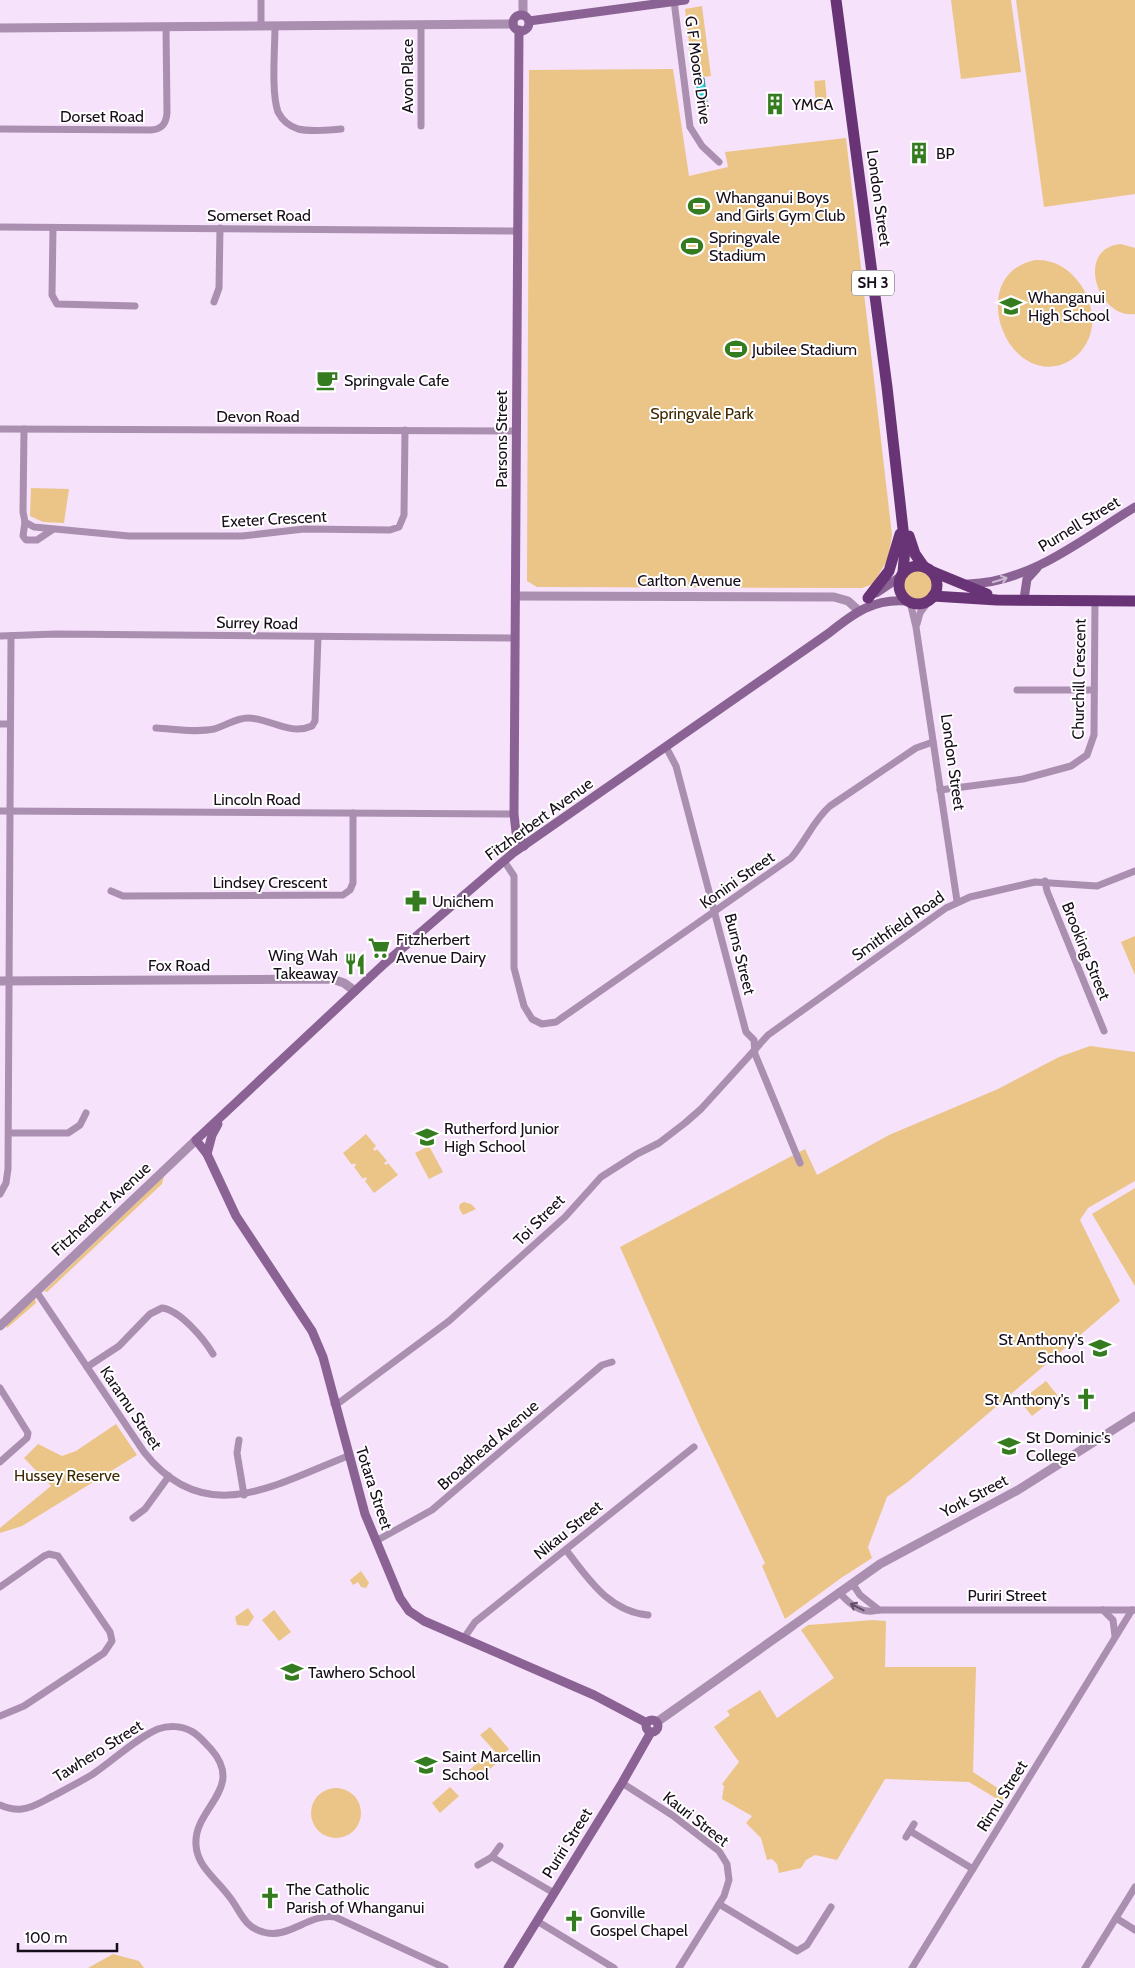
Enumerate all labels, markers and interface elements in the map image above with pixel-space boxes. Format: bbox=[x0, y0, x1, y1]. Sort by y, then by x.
street label: G F Moore Drive bbox=[681, 15, 715, 125]
street label: Avon Place bbox=[398, 39, 417, 113]
building icon: YMCA bbox=[762, 91, 788, 117]
place label: YMCA bbox=[791, 95, 833, 114]
street label: Dorset Road bbox=[60, 107, 144, 126]
building icon: BP bbox=[906, 140, 932, 166]
place label: BP bbox=[936, 144, 955, 163]
street label: London Street bbox=[863, 149, 895, 248]
place label: Whanganui Boys and Girls Gym Club bbox=[716, 188, 845, 225]
sports icon: Whanganui Boys and Girls Gym Club bbox=[686, 193, 712, 219]
street label: Somerset Road bbox=[207, 206, 311, 225]
place label: Springvale Stadium bbox=[709, 228, 780, 265]
sports icon: Springvale Stadium bbox=[679, 233, 705, 259]
road number: SH 3 bbox=[852, 270, 894, 296]
place label: Whanganui High School bbox=[1028, 288, 1110, 325]
school or university icon: Whanganui High School bbox=[998, 293, 1024, 319]
sports icon: Jubilee Stadium bbox=[723, 336, 749, 362]
place label: Jubilee Stadium bbox=[751, 340, 857, 359]
cafe icon: Springvale Cafe bbox=[314, 367, 340, 393]
place label: Springvale Cafe bbox=[344, 371, 449, 390]
street label: Parsons Street bbox=[492, 390, 511, 488]
park label: Springvale Park bbox=[650, 404, 754, 423]
street label: Devon Road bbox=[216, 407, 300, 426]
street label: Purnell Street bbox=[1035, 492, 1124, 556]
street label: Exeter Crescent bbox=[221, 507, 328, 531]
street label: Carlton Avenue bbox=[637, 571, 741, 590]
one-way arrow bbox=[992, 575, 1008, 585]
street label: Surrey Road bbox=[216, 613, 298, 633]
street label: Churchill Crescent bbox=[1068, 618, 1090, 740]
street label: London Street bbox=[937, 713, 969, 812]
street label: Fitzherbert Avenue bbox=[481, 774, 597, 864]
street label: Lincoln Road bbox=[213, 790, 301, 809]
street label: Konini Street bbox=[696, 847, 778, 913]
street label: Lindsey Crescent bbox=[213, 873, 328, 892]
street label: Smithfield Road bbox=[848, 887, 948, 965]
pharmacy icon: Unichem bbox=[403, 888, 429, 914]
place label: Unichem bbox=[432, 892, 494, 911]
street label: Brooking Street bbox=[1058, 899, 1115, 1003]
street label: Burns Street bbox=[721, 911, 759, 997]
place label: Fitzherbert Avenue Dairy bbox=[396, 930, 486, 967]
supermarket icon: Fitzherbert Avenue Dairy bbox=[366, 935, 392, 961]
place label: Wing Wah Takeaway bbox=[268, 946, 338, 983]
restaurant icon: Wing Wah Takeaway bbox=[342, 951, 368, 977]
street label: Fox Road bbox=[148, 956, 210, 975]
place label: Rutherford Junior High School bbox=[444, 1119, 560, 1156]
school or university icon: Rutherford Junior High School bbox=[414, 1124, 440, 1150]
street label: Fitzherbert Avenue bbox=[48, 1158, 154, 1260]
street label: Toi Street bbox=[510, 1190, 569, 1249]
place label: St Anthony's School bbox=[998, 1330, 1084, 1367]
school or university icon: St Anthony's School bbox=[1087, 1335, 1113, 1361]
street label: Karamu Street bbox=[96, 1363, 166, 1454]
church icon: St Anthony's bbox=[1073, 1386, 1099, 1412]
place label: St Anthony's bbox=[984, 1390, 1070, 1409]
street label: Broadhead Avenue bbox=[434, 1396, 542, 1494]
place label: St Dominic's College bbox=[1026, 1428, 1111, 1465]
school or university icon: St Dominic's College bbox=[996, 1433, 1022, 1459]
street label: Totara Street bbox=[352, 1444, 397, 1533]
park label: Hussey Reserve bbox=[14, 1466, 120, 1485]
street label: York Street bbox=[936, 1470, 1011, 1522]
street label: Nikau Street bbox=[530, 1496, 606, 1563]
street label: Puriri Street bbox=[967, 1586, 1047, 1605]
one-way arrow bbox=[850, 1602, 865, 1611]
school or university icon: Tawhero School bbox=[279, 1659, 305, 1685]
place label: Tawhero School bbox=[308, 1663, 416, 1682]
street label: Tawhero Street bbox=[50, 1716, 147, 1786]
place label: Saint Marcellin School bbox=[442, 1747, 541, 1784]
school or university icon: Saint Marcellin School bbox=[413, 1752, 439, 1778]
street label: Rimu Street bbox=[973, 1757, 1032, 1835]
street label: Kauri Street bbox=[659, 1787, 733, 1851]
street label: Puriri Street bbox=[538, 1804, 596, 1882]
place label: The Catholic Parish of Whanganui bbox=[286, 1880, 424, 1917]
church icon: The Catholic Parish of Whanganui bbox=[257, 1885, 283, 1911]
place label: Gonville Gospel Chapel bbox=[590, 1903, 688, 1940]
church icon: Gonville Gospel Chapel bbox=[561, 1908, 587, 1934]
scale bar bbox=[18, 1920, 116, 1952]
text: 100 m bbox=[25, 1929, 67, 1947]

